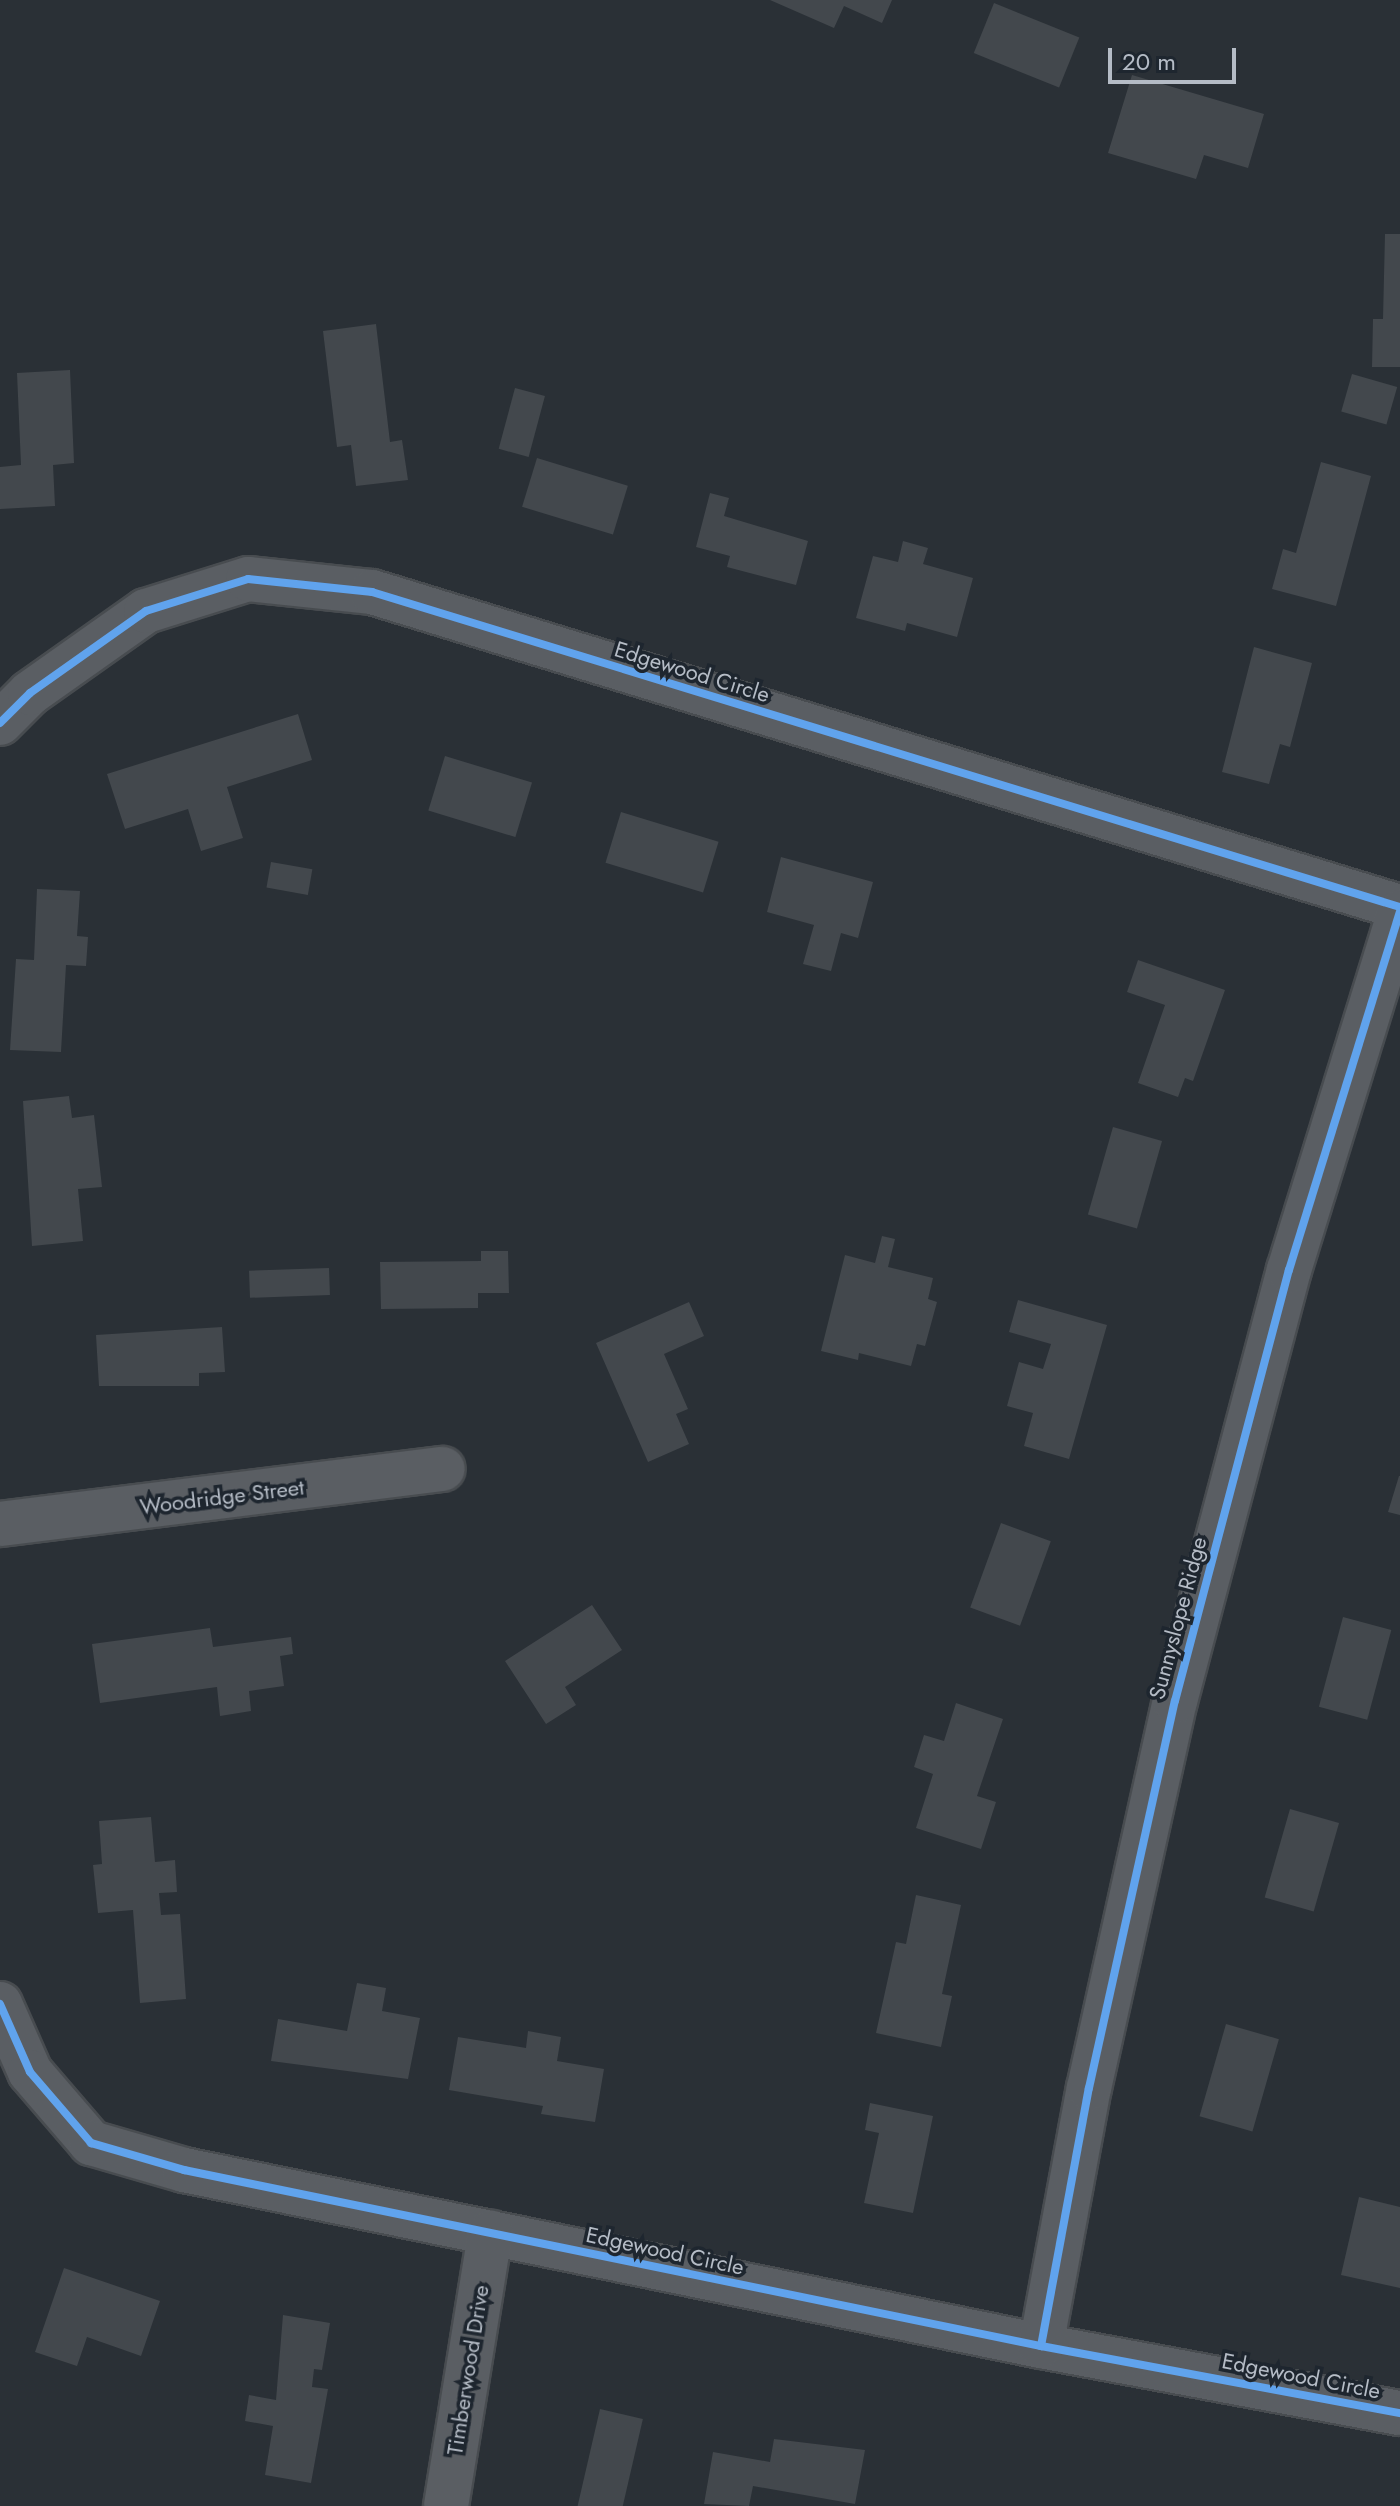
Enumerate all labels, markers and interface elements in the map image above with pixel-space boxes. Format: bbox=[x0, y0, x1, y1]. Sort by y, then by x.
scale bar bbox=[1112, 32, 1240, 82]
text: 20 m bbox=[1122, 44, 1176, 79]
street label: Edgewood Circle bbox=[611, 636, 773, 708]
street label: Woodridge Street bbox=[138, 1474, 306, 1520]
street label: Sunnyslope Ridge bbox=[1144, 1534, 1212, 1702]
street label: Edgewood Circle bbox=[584, 2221, 746, 2281]
street label: Timberwood Drive bbox=[442, 2283, 494, 2457]
street label: Edgewood Circle bbox=[1220, 2348, 1382, 2404]

